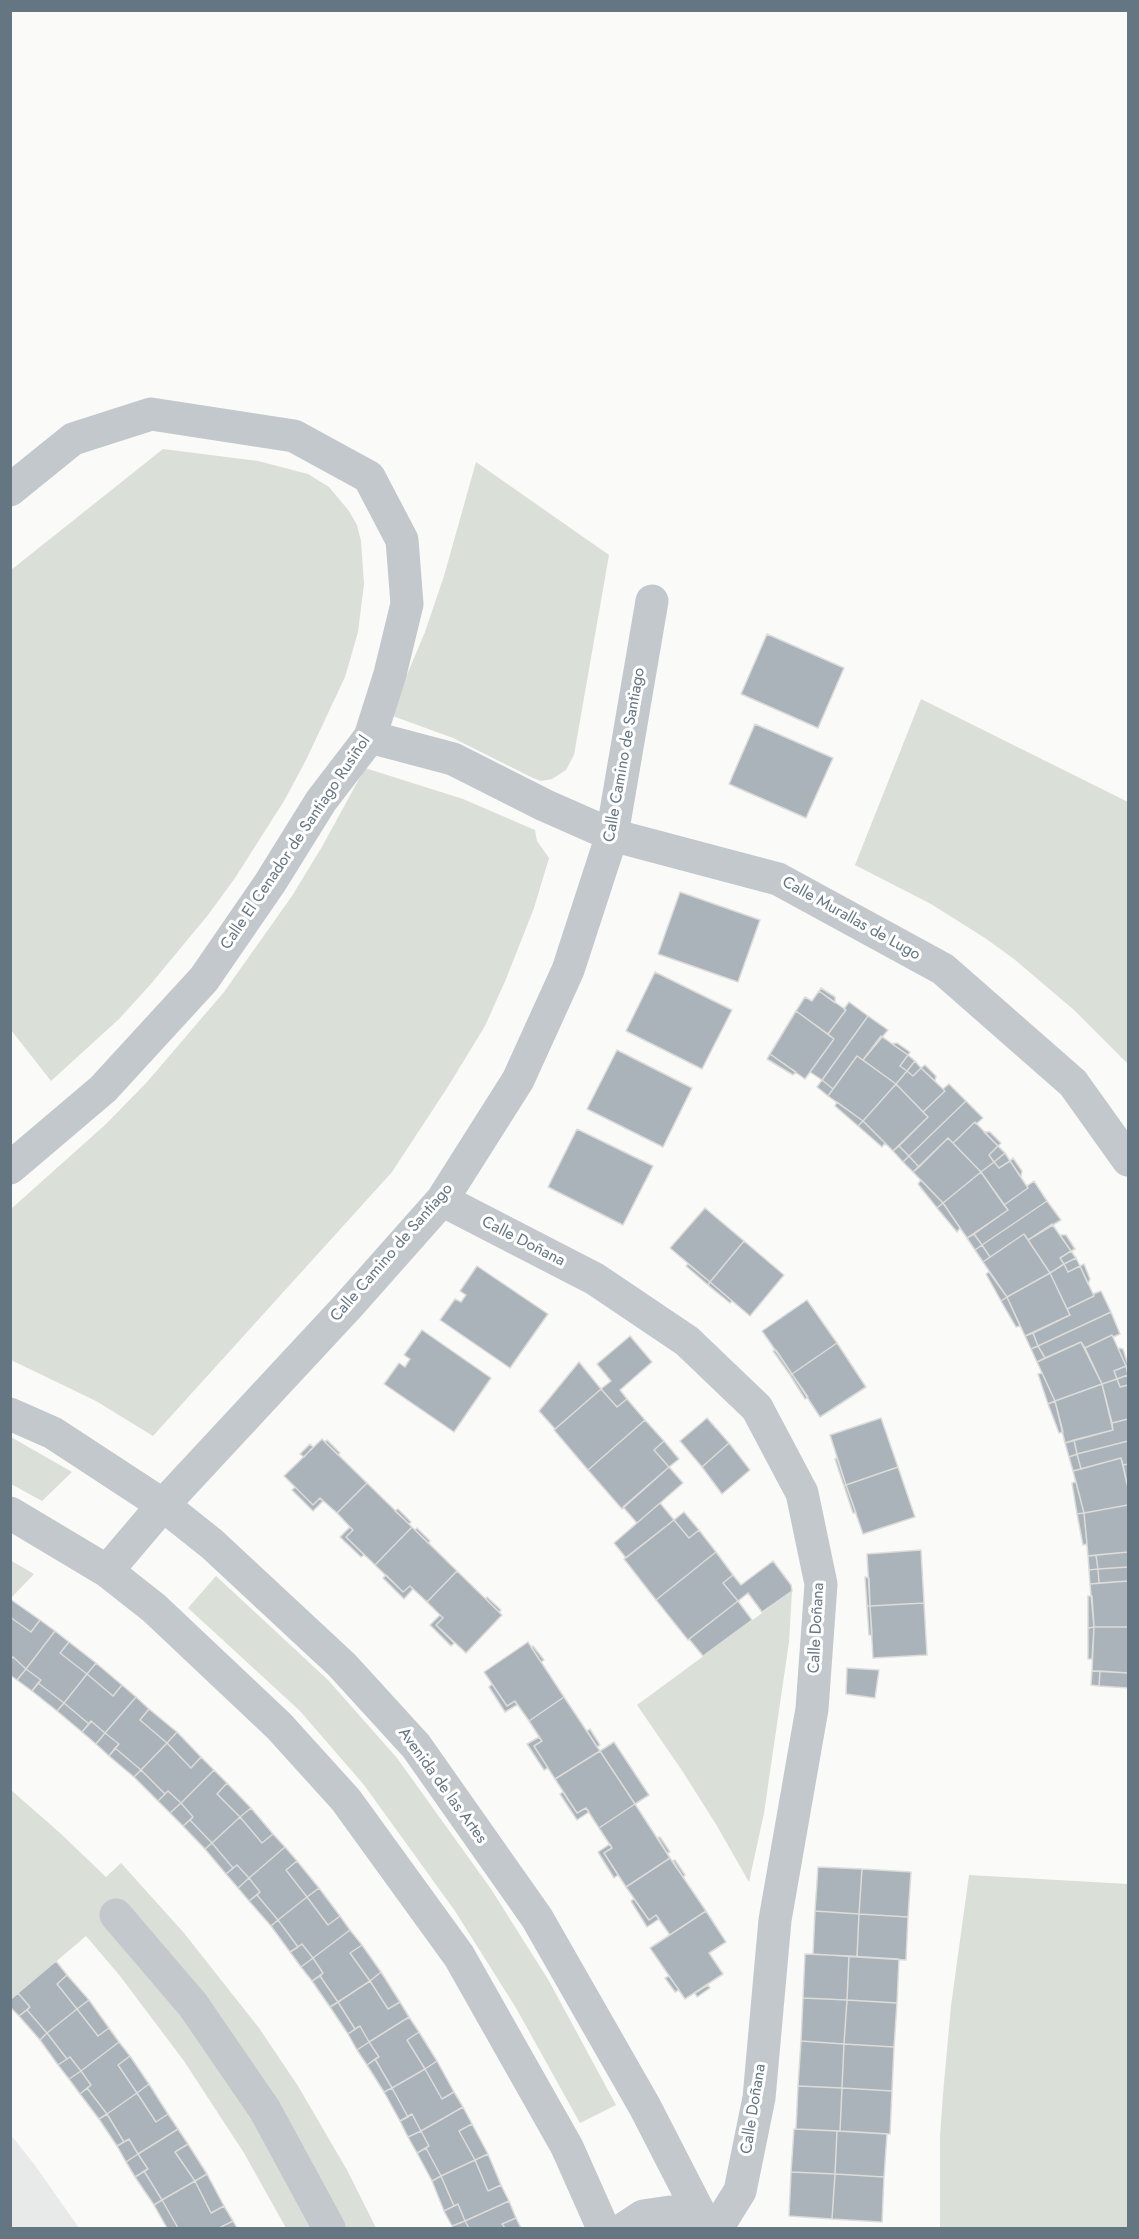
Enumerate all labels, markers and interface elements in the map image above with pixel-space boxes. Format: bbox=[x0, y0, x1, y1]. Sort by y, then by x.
street label: Calle Camino de Santiago bbox=[600, 666, 650, 844]
street label: Calle El Cenador de Santiago Rusiñol bbox=[217, 732, 375, 954]
street label: Calle Murallas de Lugo bbox=[778, 873, 924, 965]
street label: Calle Camino de Santiago bbox=[327, 1180, 457, 1326]
street label: Calle Doñana bbox=[478, 1213, 568, 1271]
street label: Calle Doñana bbox=[805, 1582, 829, 1674]
street label: Avenida de las Artes bbox=[394, 1724, 490, 1848]
street label: Calle Doñana bbox=[737, 2063, 771, 2155]

